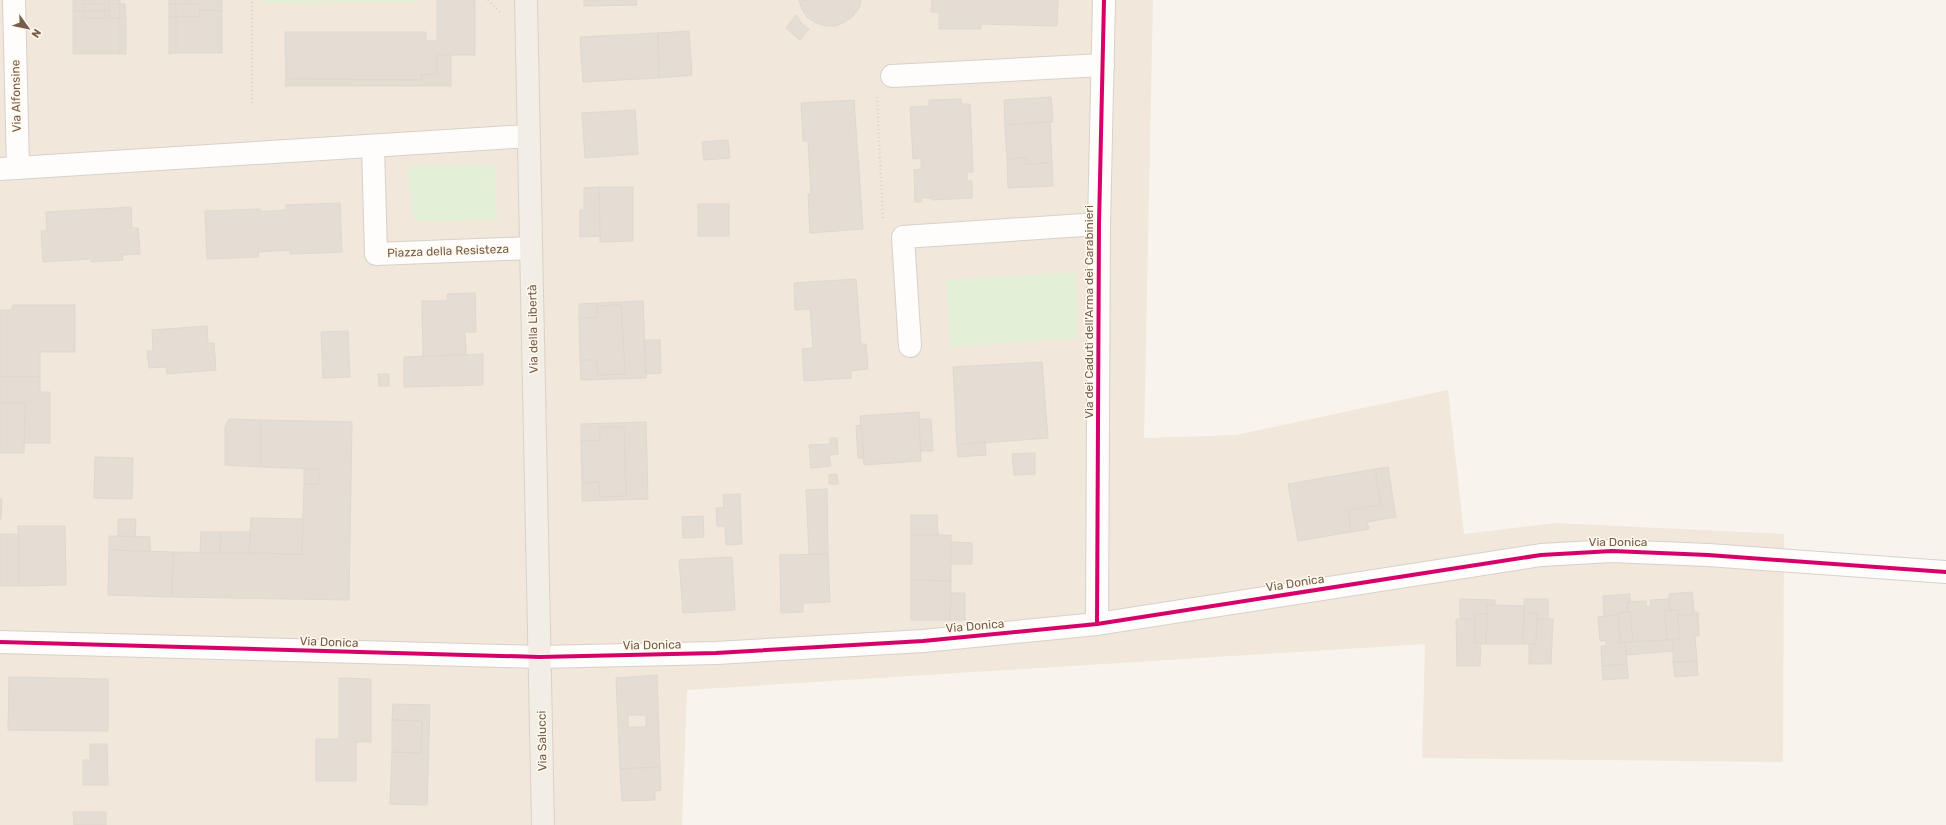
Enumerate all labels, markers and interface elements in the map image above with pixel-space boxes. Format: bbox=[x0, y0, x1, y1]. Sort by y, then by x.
north arrow bbox=[8, 8, 48, 48]
text: N bbox=[28, 26, 44, 40]
street label: Via Alfonsine bbox=[8, 59, 24, 132]
street label: Via dei Caduti dell'Arma dei Carabinieri bbox=[1082, 205, 1096, 419]
street label: Piazza della Resisteza bbox=[387, 242, 509, 260]
street label: Via della Libertà bbox=[525, 284, 541, 374]
street label: Via Donica bbox=[1589, 535, 1647, 549]
street label: Via Donica bbox=[1265, 571, 1325, 595]
street label: Via Donica bbox=[945, 616, 1005, 636]
street label: Via Donica bbox=[299, 634, 359, 650]
street label: Via Donica bbox=[622, 637, 682, 653]
street label: Via Salucci bbox=[534, 710, 550, 771]

